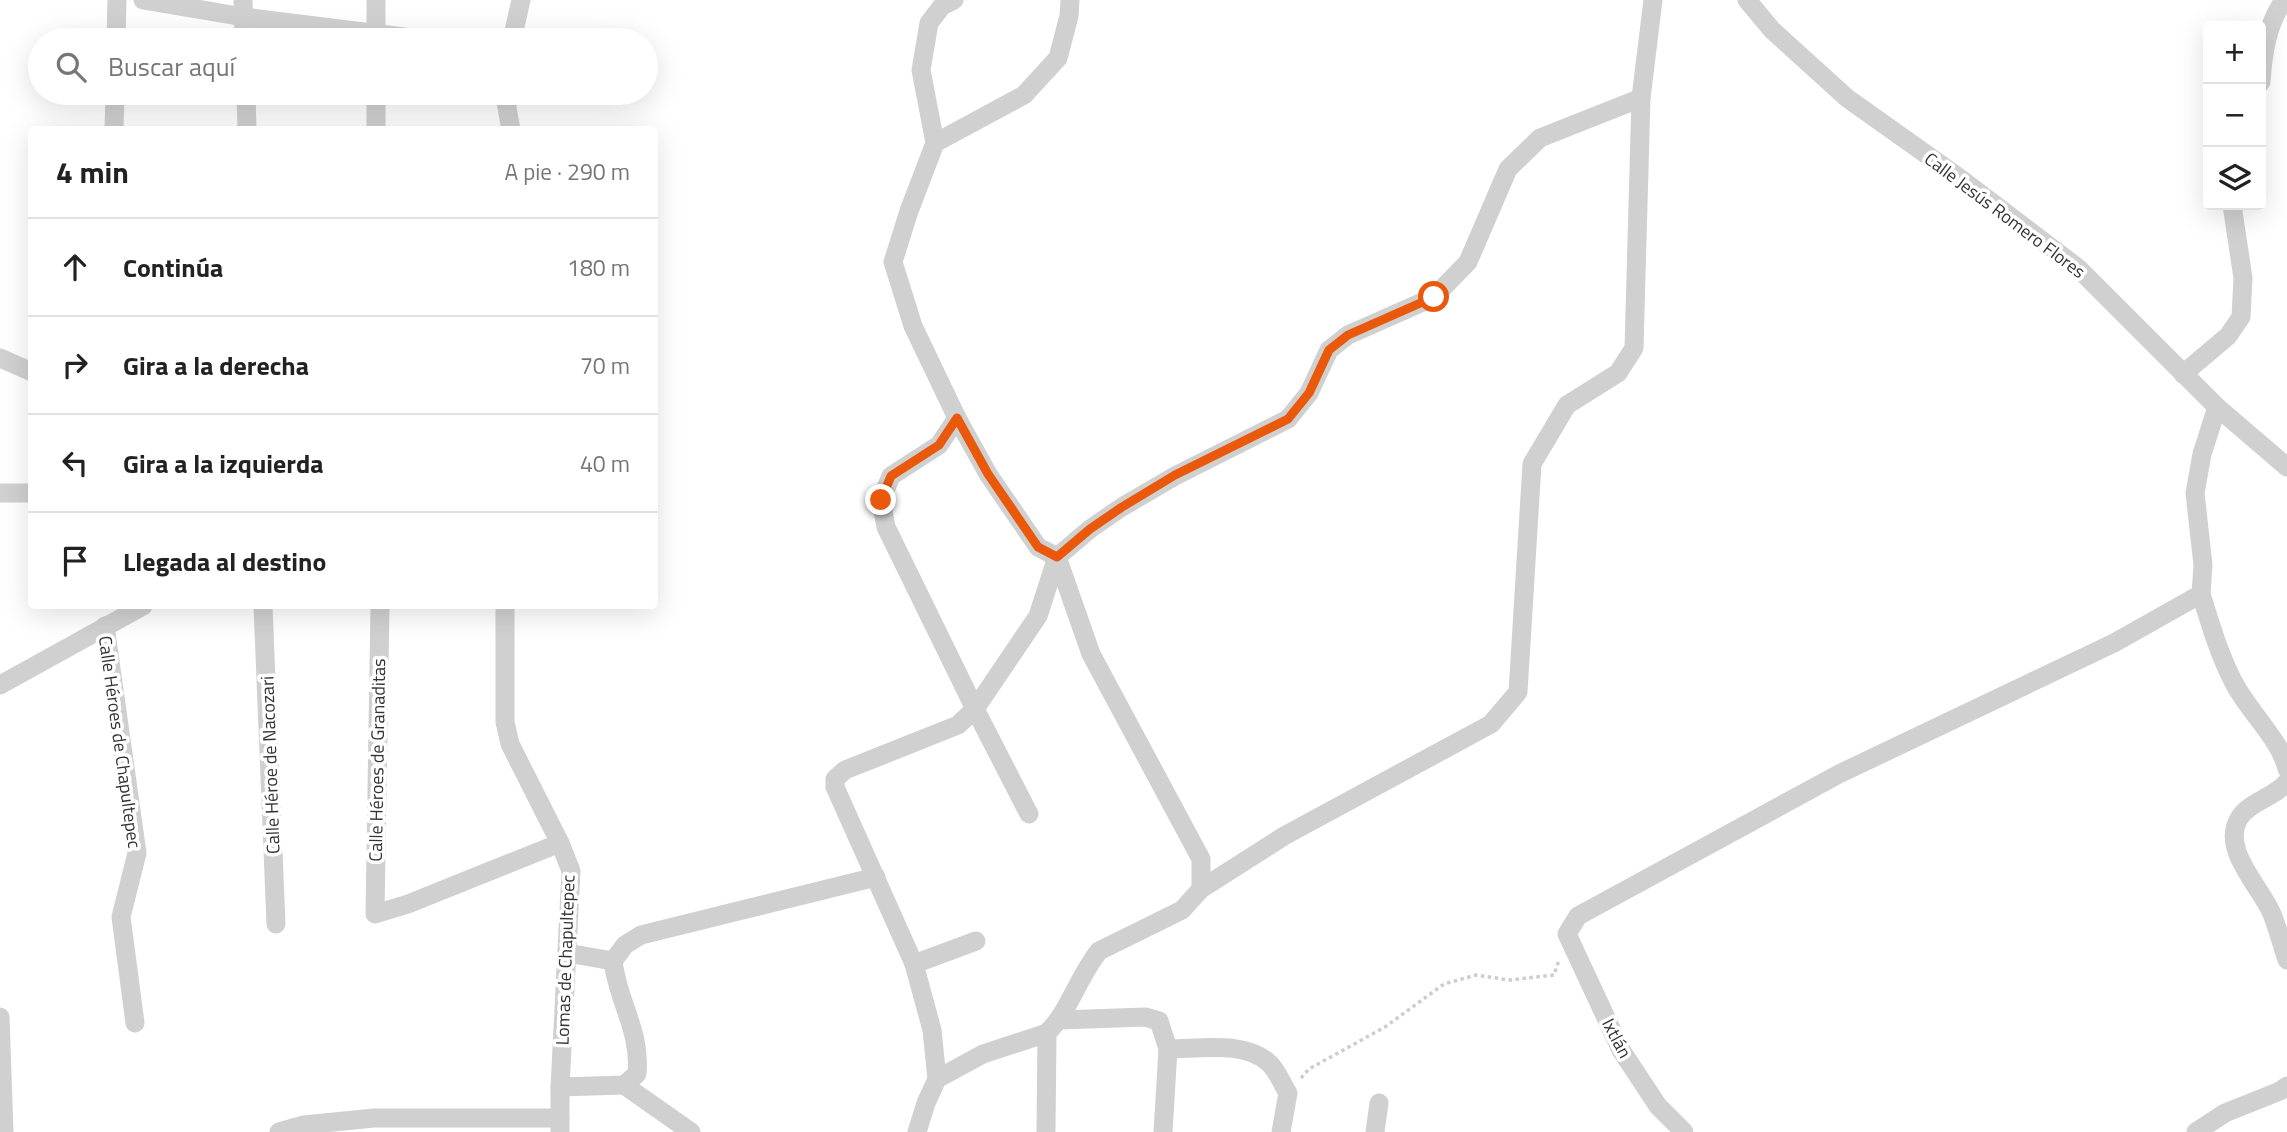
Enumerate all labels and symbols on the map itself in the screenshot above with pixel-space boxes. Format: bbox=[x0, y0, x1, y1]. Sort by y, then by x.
street label: Calle Jesús Romero Flores bbox=[1919, 145, 2091, 285]
route start bbox=[1418, 281, 1449, 312]
route end bbox=[865, 484, 896, 515]
street label: Calle Héroes de Chapultepec bbox=[92, 634, 148, 850]
street label: Calle Héroes de Granaditas bbox=[362, 658, 392, 862]
street label: Calle Héroe de Nacozari bbox=[253, 675, 287, 855]
street label: Lomas de Chapultepec bbox=[549, 874, 581, 1046]
street label: Ixtlán bbox=[1595, 1013, 1639, 1063]

